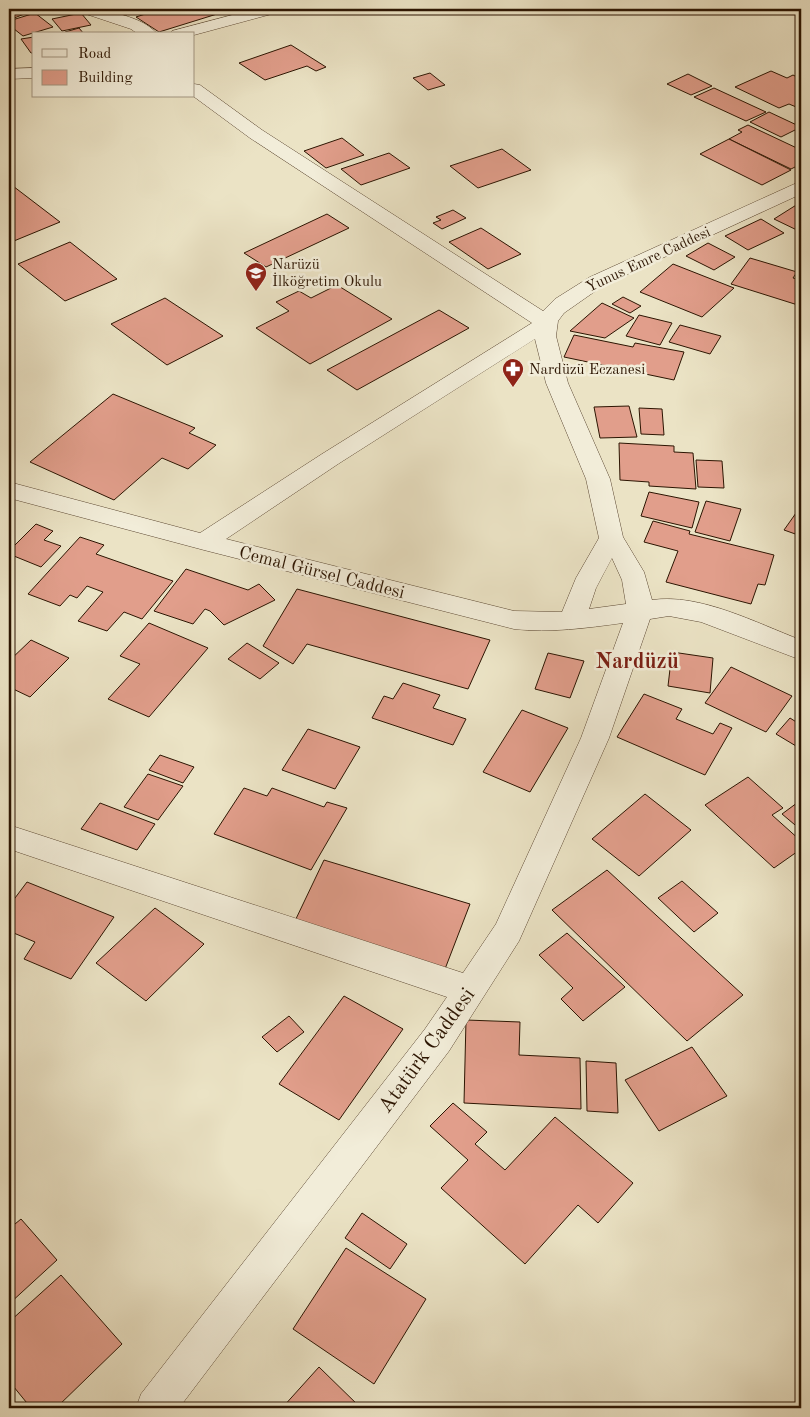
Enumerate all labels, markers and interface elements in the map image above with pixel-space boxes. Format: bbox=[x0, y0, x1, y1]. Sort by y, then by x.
legend bbox=[32, 32, 195, 98]
text: Road bbox=[78, 47, 112, 62]
text: Building bbox=[78, 71, 133, 86]
street label: Yunus Emre Caddesi bbox=[584, 225, 713, 296]
place label: Narüzü İlköğretim Okulu bbox=[272, 258, 382, 290]
school or university icon: Narüzü İlköğretim Okulu bbox=[244, 261, 268, 292]
pharmacy icon: Nardüzü Eczanesi bbox=[501, 357, 525, 388]
place label: Nardüzü Eczanesi bbox=[529, 363, 645, 378]
street label: Cemal Gürsel Caddesi bbox=[237, 544, 407, 602]
district label: Nardüzü bbox=[595, 651, 679, 673]
street label: Atatürk Caddesi bbox=[375, 985, 479, 1117]

